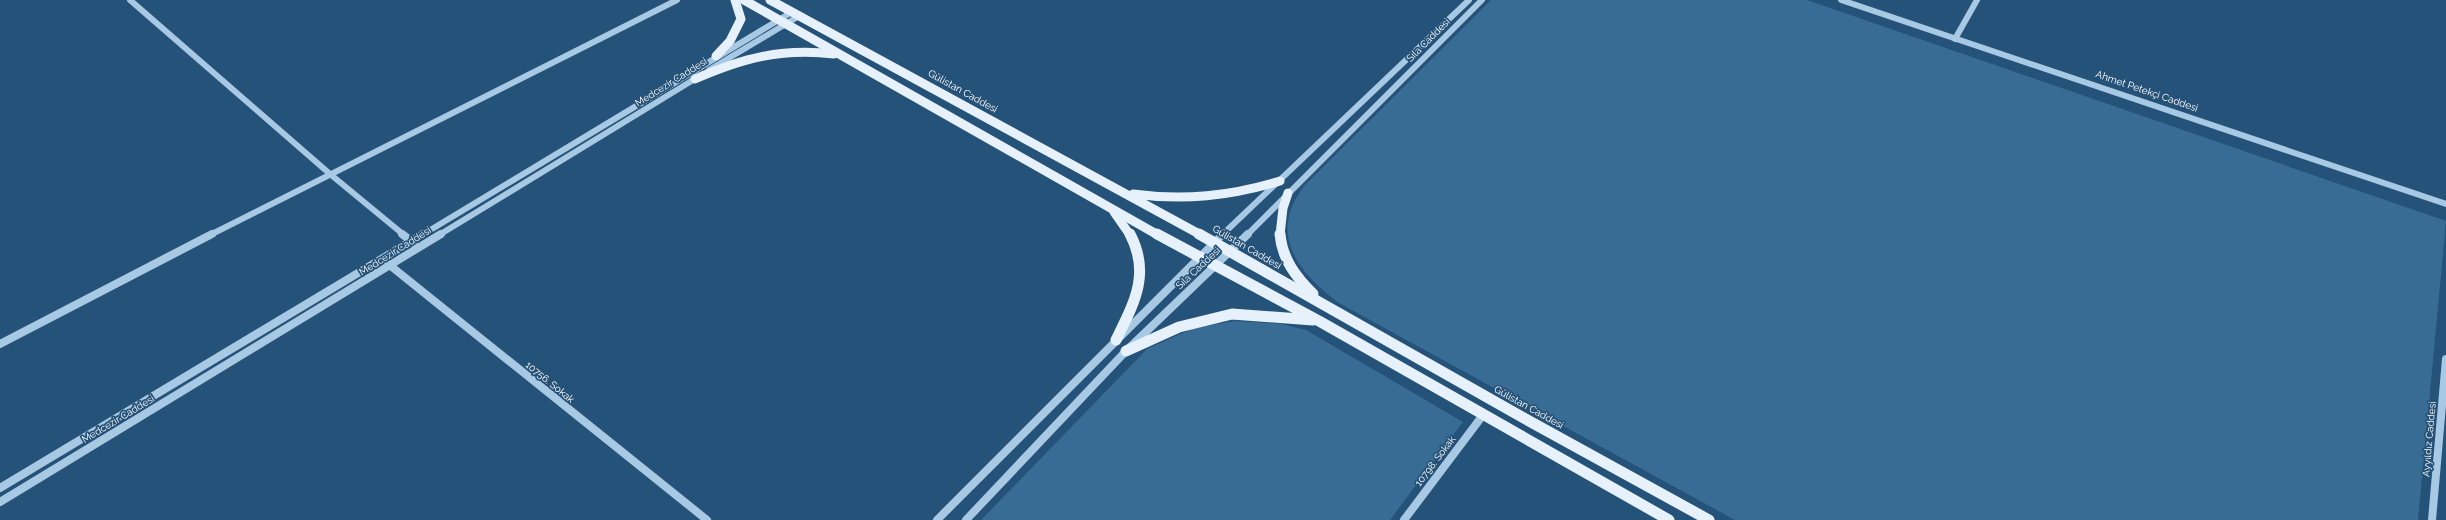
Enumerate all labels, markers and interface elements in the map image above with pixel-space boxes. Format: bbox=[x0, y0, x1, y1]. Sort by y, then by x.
street label: Sıla Caddesi bbox=[1404, 16, 1452, 64]
street label: Medcezir Caddesi bbox=[633, 55, 709, 109]
street label: Gülistan Caddesi bbox=[926, 67, 1000, 115]
street label: Ahmet Petekçi Caddesi bbox=[2094, 68, 2200, 114]
street label: Gülistan Caddesi bbox=[1211, 223, 1283, 271]
street label: Medcezir Caddesi bbox=[357, 224, 433, 278]
street label: Sıla Caddesi bbox=[1174, 245, 1222, 291]
street label: 10756. Sokak bbox=[523, 359, 577, 405]
street label: Gülistan Caddesi bbox=[1492, 383, 1566, 431]
street label: Medcezir Caddesi bbox=[80, 393, 156, 445]
street label: Ayyıldız Caddesi bbox=[2420, 401, 2438, 477]
street label: 10798. Sokak bbox=[1413, 433, 1458, 488]

